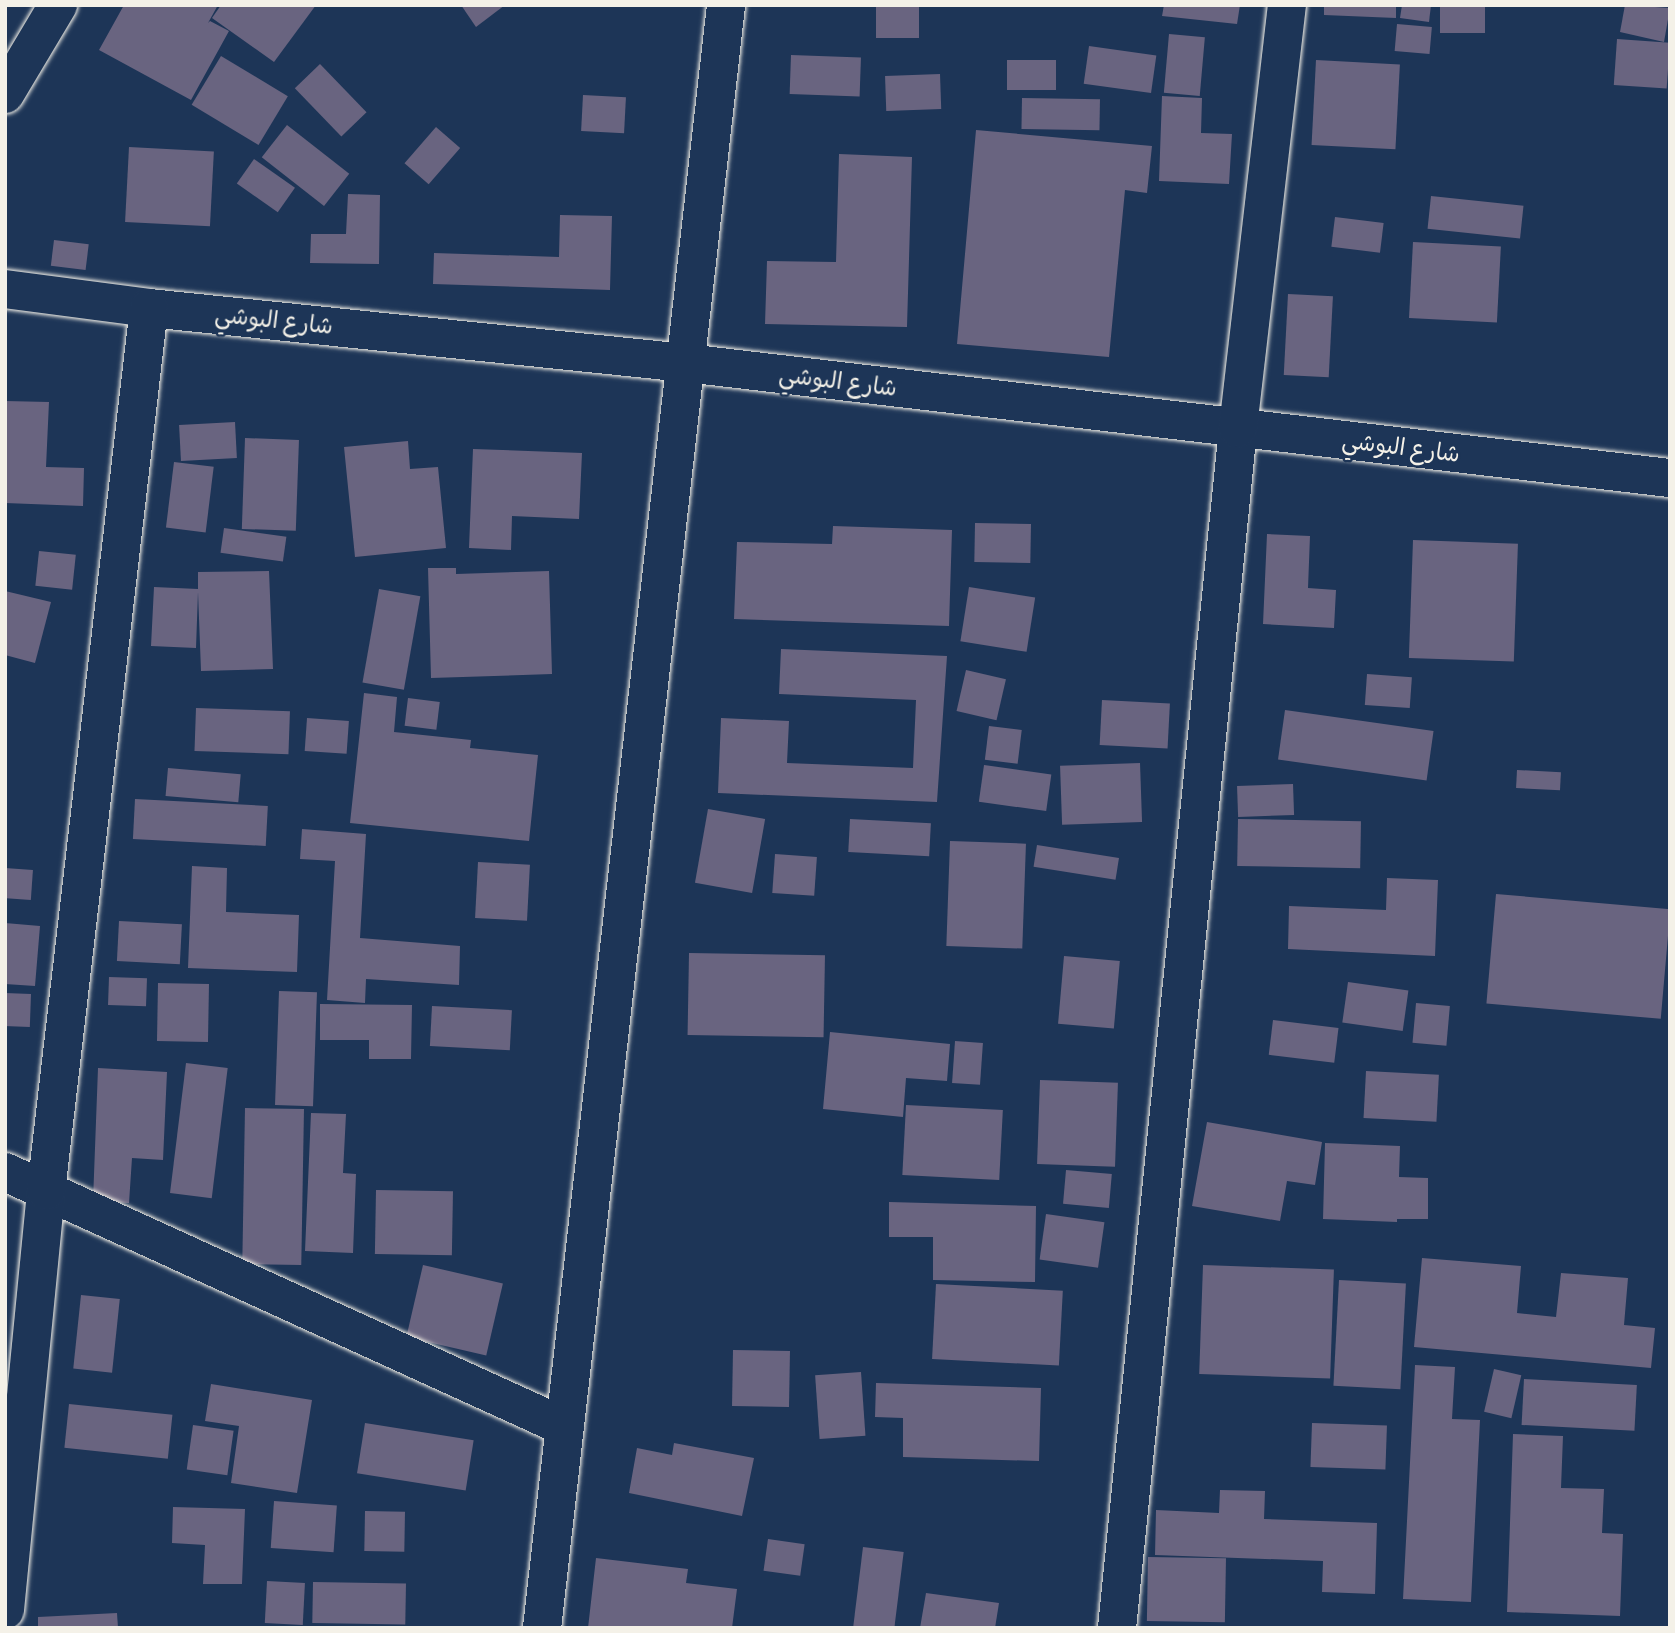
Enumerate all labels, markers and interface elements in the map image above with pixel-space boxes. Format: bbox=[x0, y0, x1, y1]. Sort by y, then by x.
street label: شارع البوشي bbox=[214, 300, 334, 340]
street label: شارع البوشي bbox=[778, 360, 898, 402]
street label: شارع البوشي bbox=[1341, 426, 1461, 468]

